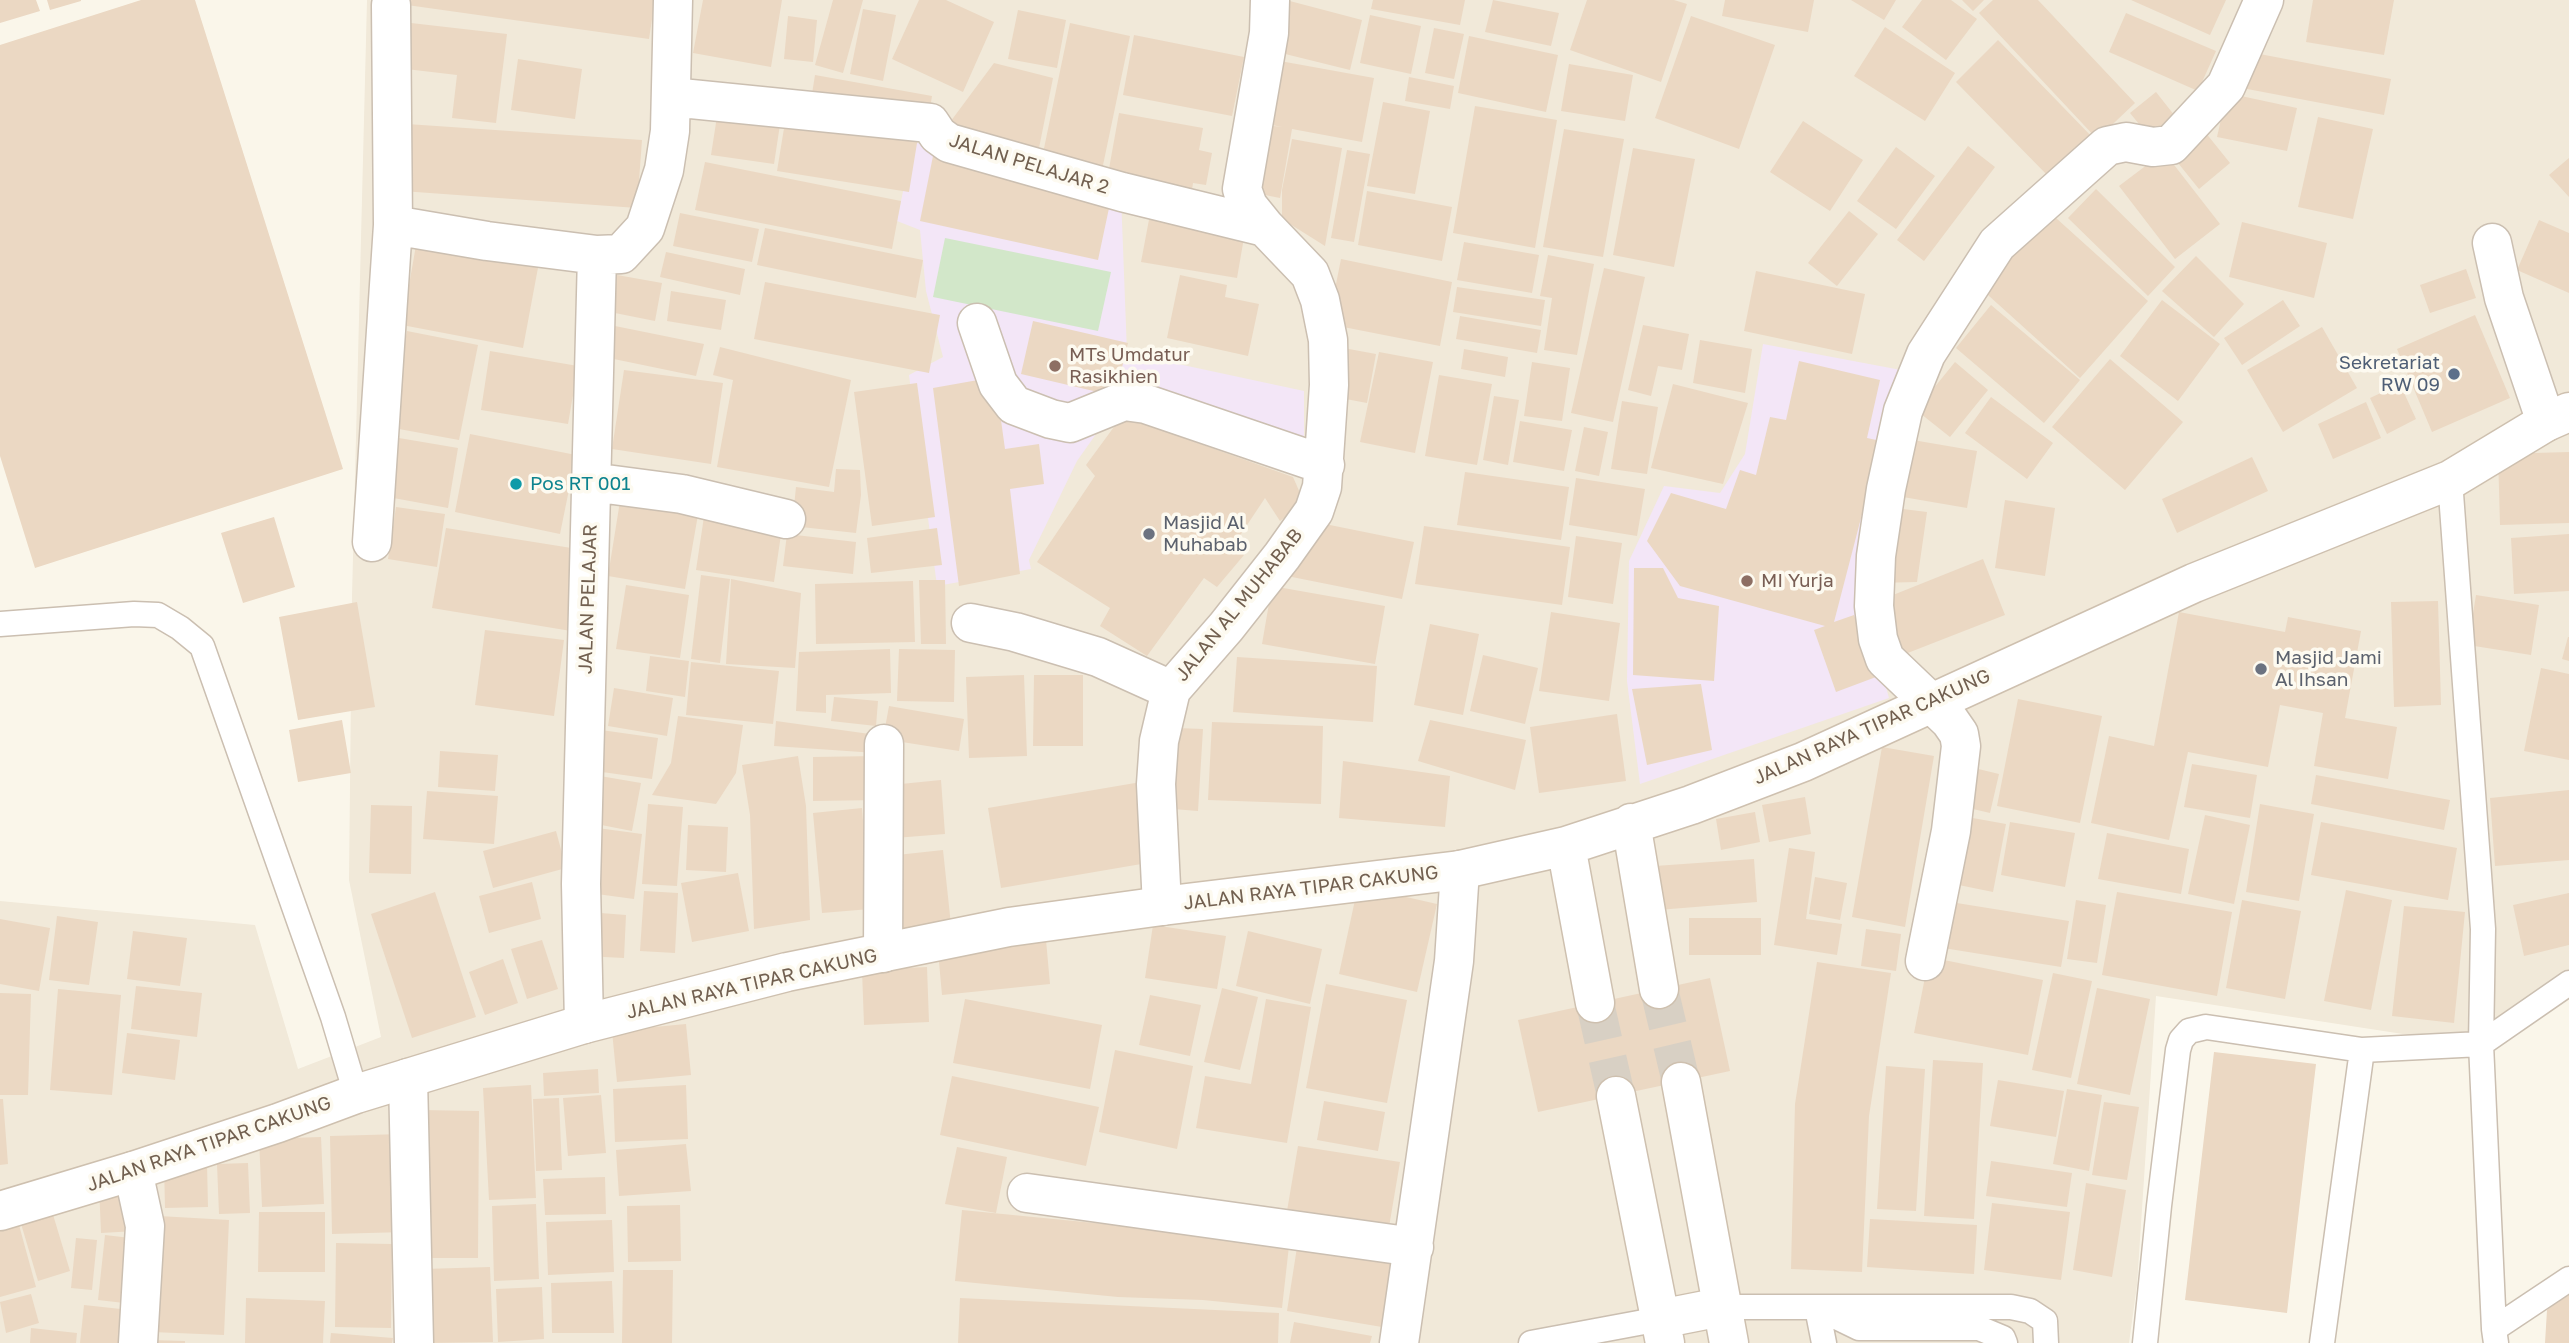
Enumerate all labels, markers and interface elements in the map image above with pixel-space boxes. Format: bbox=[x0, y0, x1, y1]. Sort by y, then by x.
street label: JALAN PELAJAR 2 bbox=[946, 129, 1112, 199]
place label: MTs Umdatur Rasikhien bbox=[1069, 344, 1190, 388]
place label: Sekretariat RW 09 bbox=[2339, 352, 2440, 396]
marker: MTs Umdatur Rasikhien bbox=[1047, 358, 1063, 374]
marker: Sekretariat RW 09 bbox=[2446, 366, 2462, 382]
place label: Pos RT 001 bbox=[530, 473, 631, 495]
marker: Pos RT 001 bbox=[508, 476, 524, 492]
place label: Masjid Al Muhabab bbox=[1163, 512, 1247, 556]
street label: JALAN PELAJAR bbox=[574, 524, 602, 674]
street label: JALAN AL MUHABAB bbox=[1171, 524, 1307, 686]
marker: Masjid Al Muhabab bbox=[1141, 526, 1157, 542]
place label: MI Yurja bbox=[1761, 570, 1834, 592]
marker: MI Yurja bbox=[1739, 573, 1755, 589]
place label: Masjid Jami Al Ihsan bbox=[2275, 647, 2382, 691]
marker: Masjid Jami Al Ihsan bbox=[2253, 661, 2269, 677]
street label: JALAN RAYA TIPAR CAKUNG bbox=[1750, 664, 1994, 790]
street label: JALAN RAYA TIPAR CAKUNG bbox=[1182, 861, 1440, 915]
street label: JALAN RAYA TIPAR CAKUNG bbox=[624, 944, 880, 1024]
street label: JALAN RAYA TIPAR CAKUNG bbox=[84, 1091, 334, 1197]

